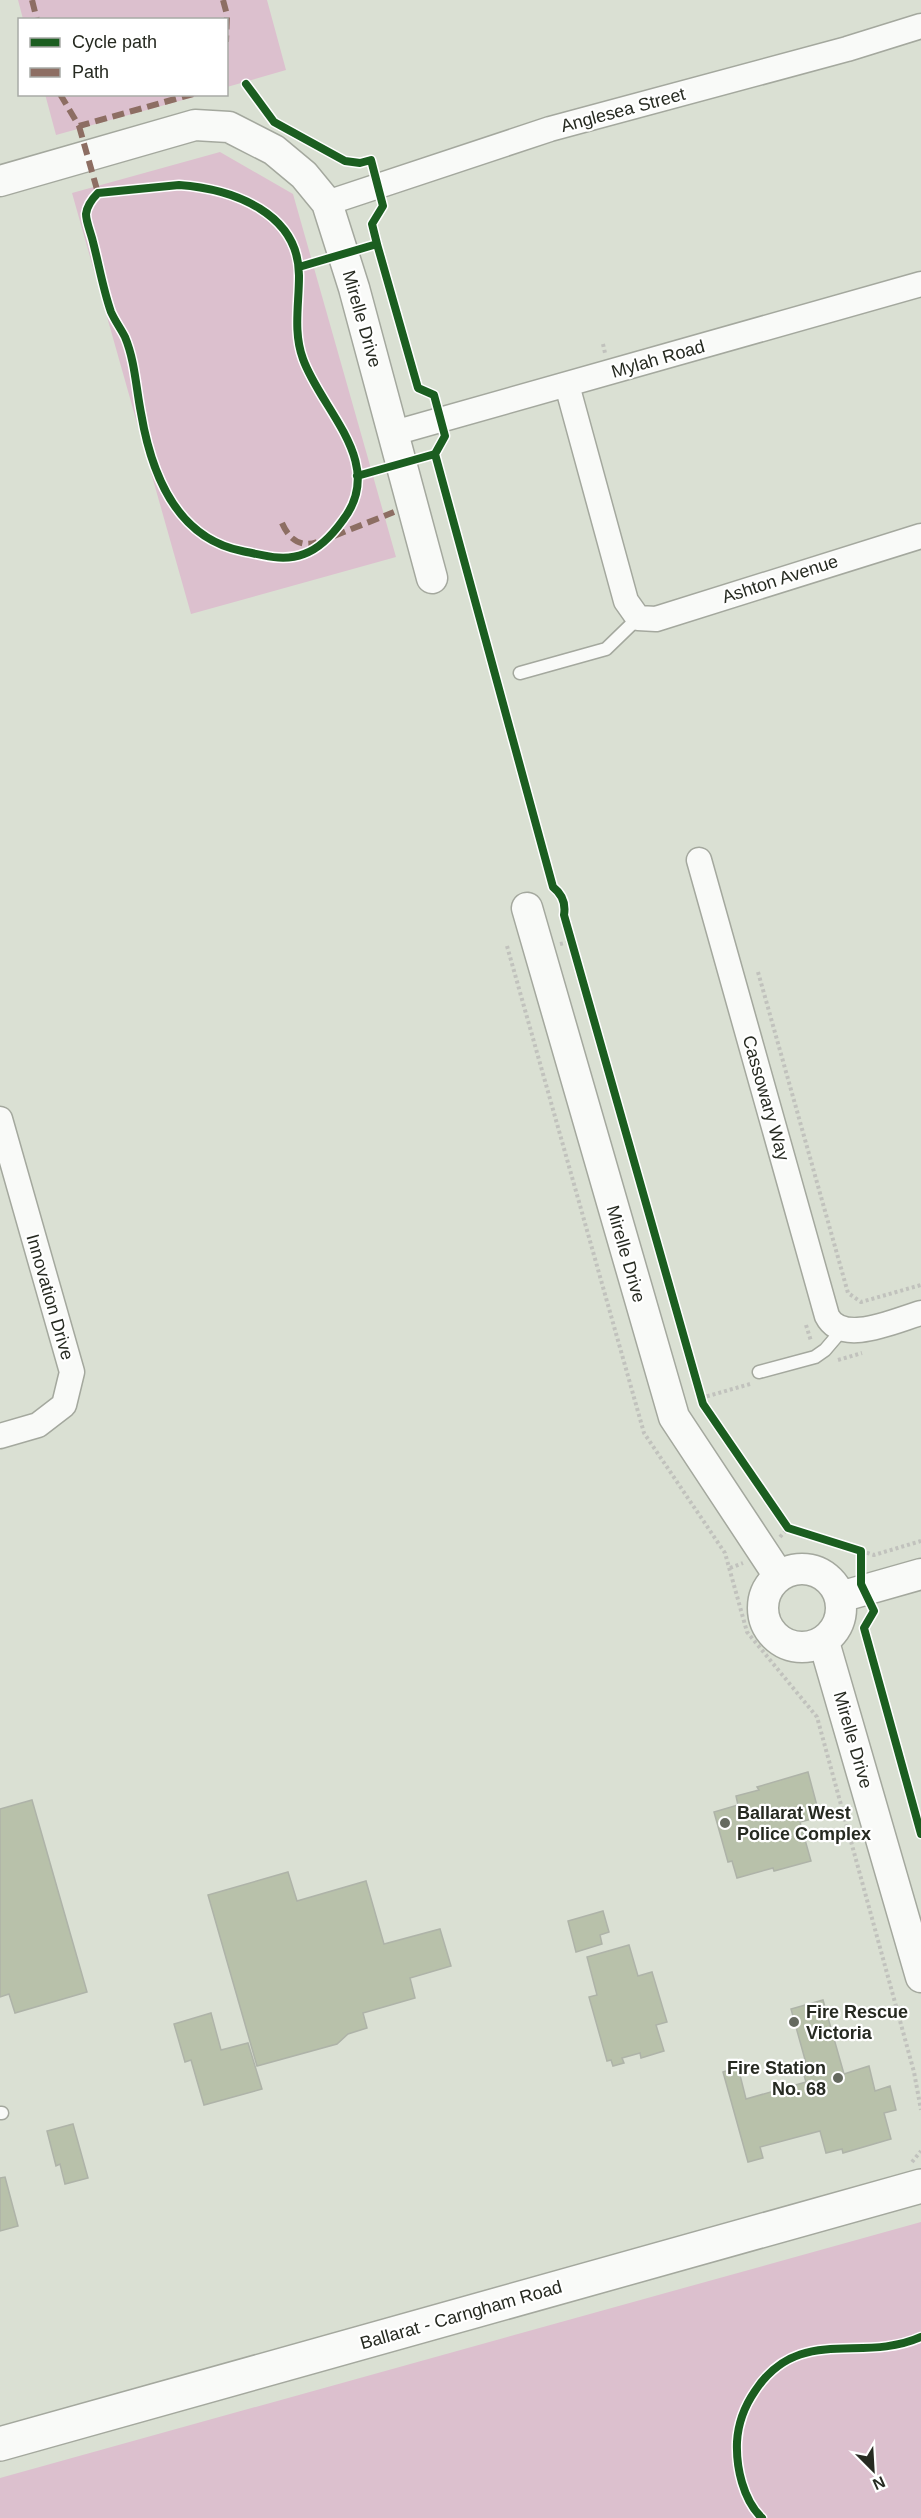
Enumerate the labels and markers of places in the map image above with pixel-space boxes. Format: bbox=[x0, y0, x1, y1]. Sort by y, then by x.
place label: Ballarat West Police Complex bbox=[737, 1803, 871, 1844]
marker: Ballarat West Police Complex bbox=[718, 1816, 732, 1830]
place label: Fire Rescue Victoria bbox=[806, 2002, 908, 2043]
marker: Fire Rescue Victoria bbox=[787, 2015, 801, 2029]
place label: Fire Station No. 68 bbox=[727, 2058, 826, 2099]
marker: Fire Station No. 68 bbox=[831, 2071, 845, 2085]

